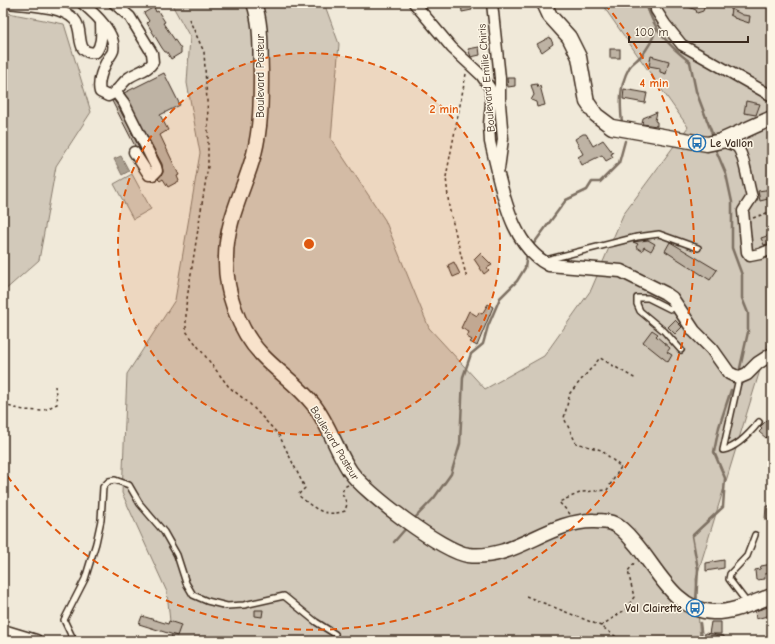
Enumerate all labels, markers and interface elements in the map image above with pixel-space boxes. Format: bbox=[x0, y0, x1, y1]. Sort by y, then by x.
scale bar bbox=[629, 18, 748, 44]
street label: Boulevard Emilie Chiris bbox=[475, 23, 498, 133]
text: 100 m bbox=[635, 25, 668, 39]
street label: Boulevard Pasteur bbox=[254, 33, 267, 118]
text: 4 min bbox=[640, 76, 668, 90]
text: 2 min bbox=[429, 102, 459, 116]
bus stop icon: Le Vallon bbox=[687, 133, 707, 153]
place label: Le Vallon bbox=[710, 137, 753, 150]
centre of rings bbox=[302, 237, 316, 251]
street label: Boulevard Pasteur bbox=[307, 404, 362, 483]
bus stop icon: Val Clairette bbox=[685, 598, 705, 618]
place label: Val Clairette bbox=[625, 602, 683, 615]

